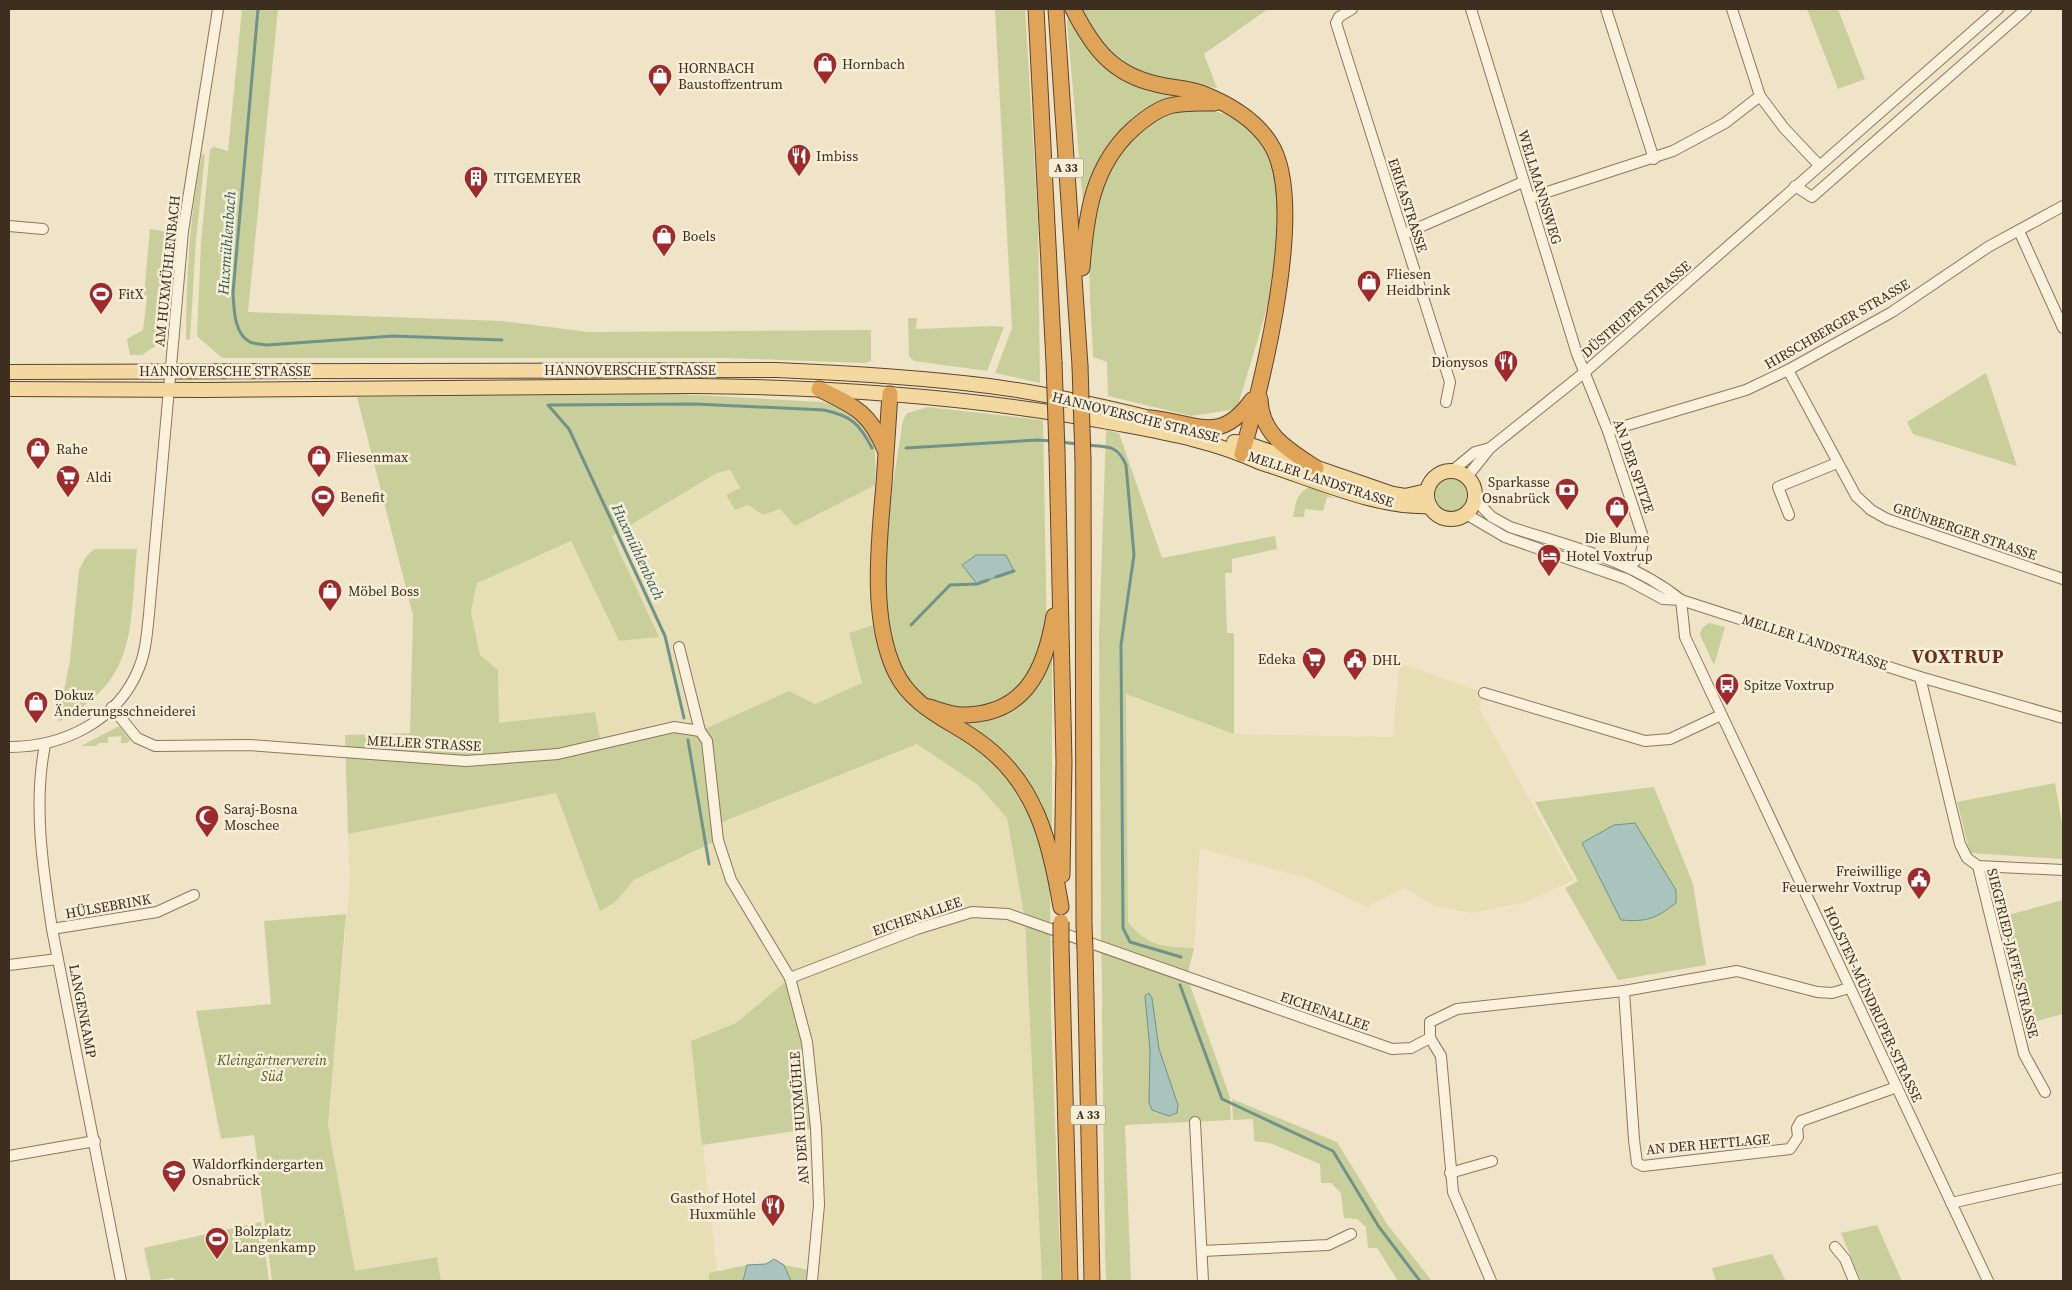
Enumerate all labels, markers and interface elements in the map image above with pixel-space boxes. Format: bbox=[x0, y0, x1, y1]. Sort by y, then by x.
shop icon: Hornbach bbox=[812, 51, 838, 85]
place label: Hornbach bbox=[842, 54, 905, 74]
place label: HORNBACH Baustoffzentrum bbox=[678, 58, 783, 94]
shop icon: HORNBACH Baustoffzentrum bbox=[647, 63, 673, 97]
street label: WELLMANNSWEG bbox=[1513, 127, 1567, 247]
restaurant icon: Imbiss bbox=[786, 143, 812, 177]
place label: Imbiss bbox=[816, 146, 858, 166]
street label: ERIKASTRASSE bbox=[1383, 155, 1433, 255]
road number: A 33 bbox=[1048, 158, 1084, 178]
building icon: TITGEMEYER bbox=[463, 165, 489, 199]
place label: TITGEMEYER bbox=[494, 168, 581, 188]
water label: Huxmühlenbach bbox=[212, 190, 241, 297]
street label: AM HUXMÜHLENBACH bbox=[149, 194, 185, 348]
shop icon: Boels bbox=[651, 223, 677, 257]
place label: Boels bbox=[682, 226, 716, 246]
street label: DÜSTRUPER STRASSE bbox=[1577, 256, 1695, 362]
place label: Fliesen Heidbrink bbox=[1386, 264, 1451, 300]
shop icon: Fliesen Heidbrink bbox=[1356, 269, 1382, 303]
street label: HIRSCHBERGER STRASSE bbox=[1761, 274, 1913, 374]
sports icon: FitX bbox=[88, 281, 114, 315]
place label: FitX bbox=[118, 284, 144, 304]
restaurant icon: Dionysos bbox=[1493, 349, 1519, 383]
place label: Dionysos bbox=[1431, 352, 1488, 372]
street label: HANNOVERSCHE STRASSE bbox=[544, 360, 716, 380]
street label: HANNOVERSCHE STRASSE bbox=[139, 361, 311, 381]
street label: HANNOVERSCHE STRASSE bbox=[1050, 386, 1222, 448]
street label: AN DER SPITZE bbox=[1609, 416, 1659, 516]
shop icon: Rahe bbox=[25, 436, 51, 470]
place label: Rahe bbox=[56, 439, 88, 459]
shop icon: Fliesenmax bbox=[306, 444, 332, 478]
street label: MELLER LANDSTRASSE bbox=[1246, 446, 1396, 512]
place label: Fliesenmax bbox=[336, 447, 409, 467]
supermarket icon: Aldi bbox=[55, 464, 81, 498]
place label: Aldi bbox=[86, 467, 112, 487]
place label: Sparkasse Osnabrück bbox=[1482, 472, 1550, 508]
bank icon: Sparkasse Osnabrück bbox=[1554, 477, 1580, 511]
sports icon: Benefit bbox=[310, 484, 336, 518]
place label: Benefit bbox=[340, 487, 385, 507]
shop icon: Die Blume bbox=[1604, 495, 1630, 529]
street label: GRÜNBERGER STRASSE bbox=[1890, 497, 2040, 565]
water label: Huxmühlenbach bbox=[607, 499, 670, 603]
place label: Die Blume bbox=[1584, 528, 1650, 548]
hotel icon: Hotel Voxtrup bbox=[1536, 543, 1562, 577]
place label: Hotel Voxtrup bbox=[1566, 546, 1653, 566]
shop icon: Möbel Boss bbox=[317, 578, 343, 612]
place label: Möbel Boss bbox=[348, 581, 419, 601]
street label: MELLER LANDSTRASSE bbox=[1740, 609, 1890, 675]
district label: VOXTRUP bbox=[1912, 643, 2005, 669]
supermarket icon: Edeka bbox=[1301, 646, 1327, 680]
public building icon: DHL bbox=[1342, 647, 1368, 681]
place label: Edeka bbox=[1258, 649, 1297, 669]
place label: DHL bbox=[1372, 650, 1401, 670]
bus stop icon: Spitze Voxtrup bbox=[1714, 672, 1740, 706]
place label: Spitze Voxtrup bbox=[1744, 675, 1834, 695]
place label: Dokuz Änderungsschneiderei bbox=[54, 685, 196, 721]
shop icon: Dokuz Änderungsschneiderei bbox=[23, 690, 49, 724]
street label: MELLER STRASSE bbox=[366, 730, 482, 756]
place label: Saraj-Bosna Moschee bbox=[224, 799, 298, 835]
mosque icon: Saraj-Bosna Moschee bbox=[194, 804, 220, 838]
place label: Freiwillige Feuerwehr Voxtrup bbox=[1782, 861, 1902, 897]
public building icon: Freiwillige Feuerwehr Voxtrup bbox=[1906, 866, 1932, 900]
street label: SIEGFRIED-JAFFE-STRASSE bbox=[1982, 866, 2044, 1040]
street label: HÜLSEBRINK bbox=[64, 889, 153, 923]
street label: EICHENALLEE bbox=[870, 891, 964, 941]
street label: HOLSTEN-MÜNDRUPER-STRASSE bbox=[1819, 903, 1927, 1105]
street label: LANGENKAMP bbox=[64, 962, 102, 1060]
street label: EICHENALLEE bbox=[1278, 986, 1372, 1036]
park label: Kleingärtnerverein Süd bbox=[216, 1050, 327, 1086]
street label: AN DER HUXMÜHLE bbox=[784, 1051, 814, 1185]
road number: A 33 bbox=[1070, 1106, 1106, 1124]
street label: AN DER HETTLAGE bbox=[1645, 1129, 1771, 1159]
place label: Waldorfkindergarten Osnabrück bbox=[192, 1154, 324, 1190]
school or university icon: Waldorfkindergarten Osnabrück bbox=[161, 1159, 187, 1193]
place label: Gasthof Hotel Huxmühle bbox=[670, 1188, 756, 1224]
restaurant icon: Gasthof Hotel Huxmühle bbox=[760, 1193, 786, 1227]
place label: Bolzplatz Langenkamp bbox=[234, 1221, 316, 1257]
sports icon: Bolzplatz Langenkamp bbox=[204, 1226, 230, 1260]

